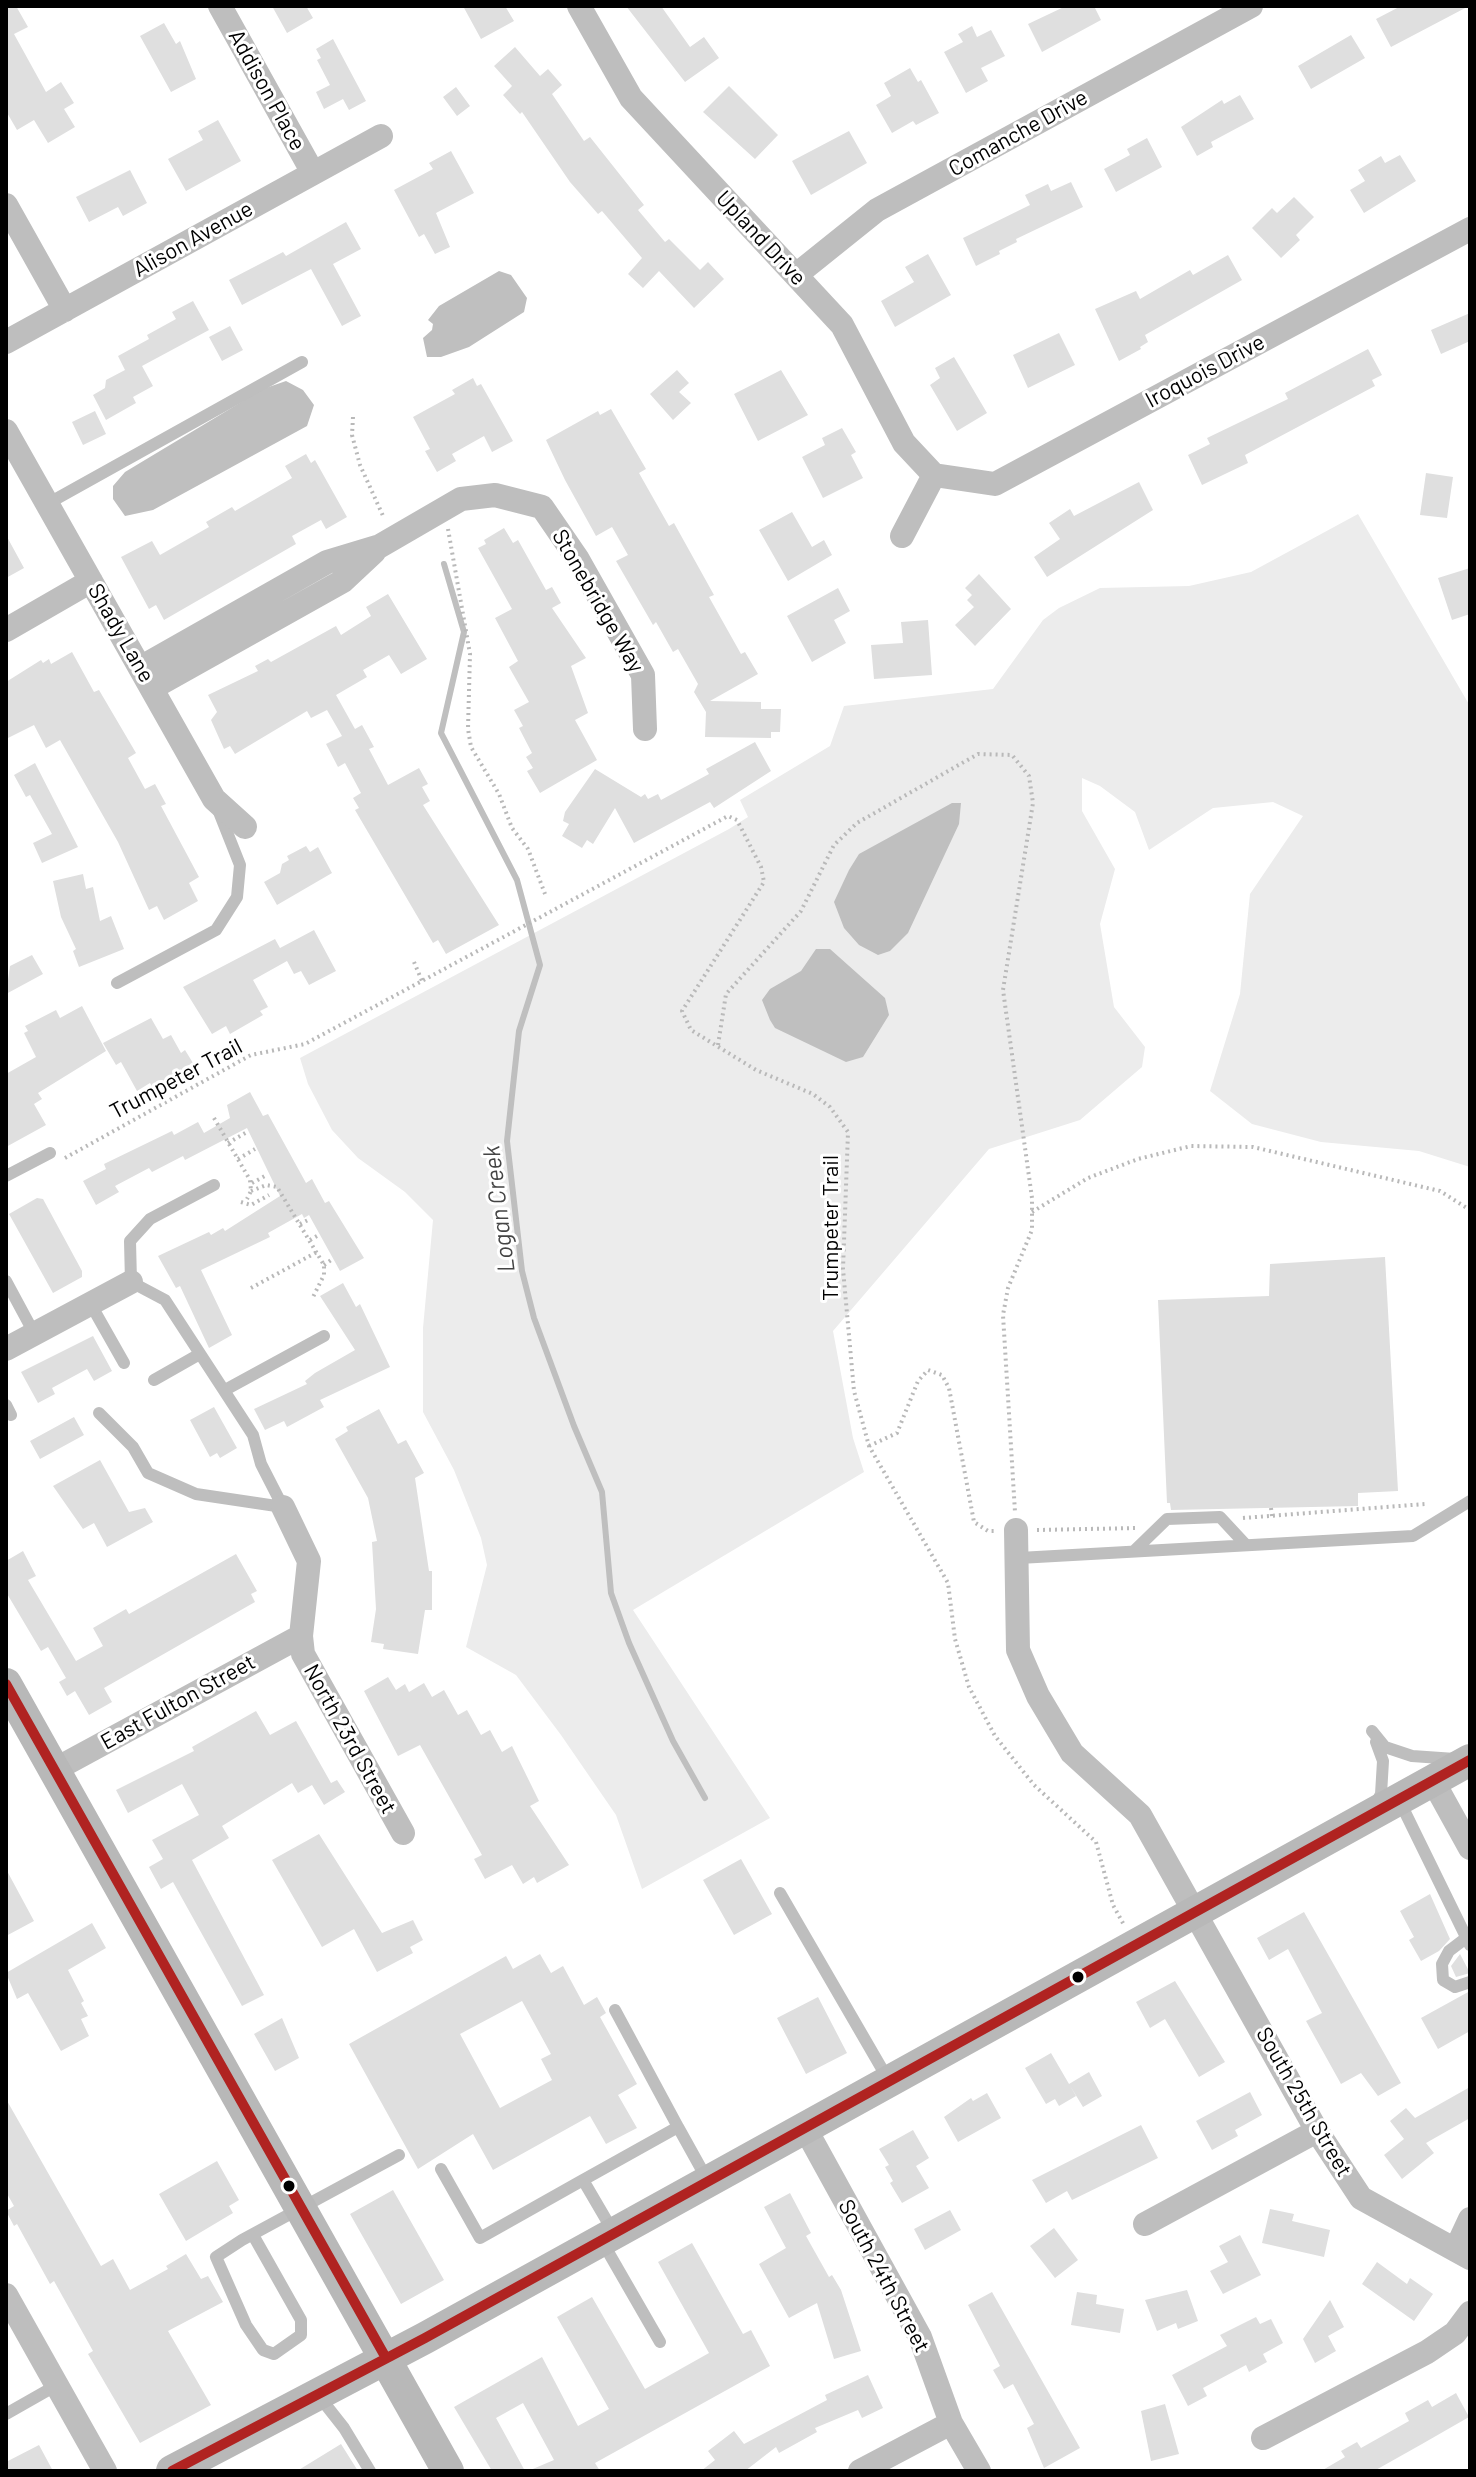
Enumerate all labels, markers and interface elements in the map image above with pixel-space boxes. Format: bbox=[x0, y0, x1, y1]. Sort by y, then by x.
street label: Addison Place bbox=[223, 25, 311, 155]
street label: Comanche Drive bbox=[944, 84, 1092, 182]
street label: Upland Drive bbox=[710, 185, 812, 291]
street label: Alison Avenue bbox=[129, 195, 257, 283]
street label: Iroquois Drive bbox=[1141, 329, 1269, 413]
street label: Stonebridge Way bbox=[546, 525, 650, 677]
street label: Shady Lane bbox=[82, 579, 160, 687]
street label: Trumpeter Trail bbox=[105, 1033, 247, 1125]
water label: Logan Creek bbox=[477, 1144, 521, 1274]
street label: Trumpeter Trail bbox=[818, 1155, 844, 1301]
street label: East Fulton Street bbox=[96, 1649, 260, 1755]
street label: North 23rd Street bbox=[298, 1660, 402, 1818]
unlabelled marker bbox=[1070, 1969, 1086, 1985]
street label: South 25th Street bbox=[1250, 2023, 1358, 2181]
unlabelled marker bbox=[281, 2178, 297, 2194]
street label: South 24th Street bbox=[833, 2195, 935, 2357]

